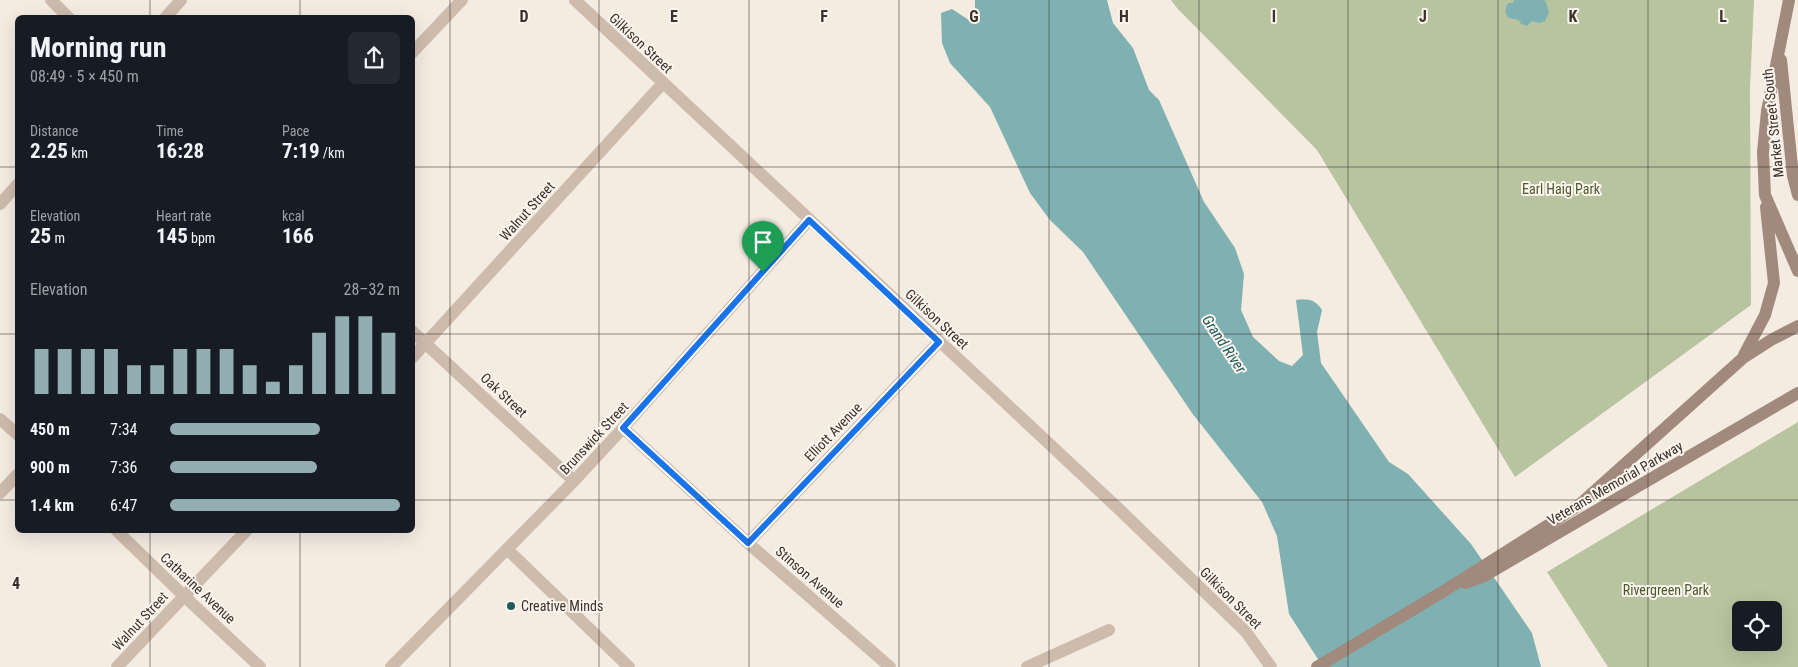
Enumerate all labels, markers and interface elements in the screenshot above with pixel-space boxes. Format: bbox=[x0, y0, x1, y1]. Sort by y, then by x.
text: D bbox=[519, 7, 529, 26]
text: E bbox=[670, 7, 678, 26]
text: F bbox=[820, 7, 828, 26]
text: G bbox=[969, 7, 979, 26]
text: H bbox=[1119, 7, 1129, 26]
text: I bbox=[1272, 7, 1276, 26]
text: J bbox=[1419, 7, 1427, 26]
text: K bbox=[1569, 7, 1578, 26]
text: L bbox=[1719, 7, 1727, 26]
street label: Gilkison Street bbox=[606, 10, 676, 76]
text: Morning run bbox=[30, 31, 166, 64]
button: share bbox=[348, 32, 400, 84]
text: 08:49 · 5 × 450 m bbox=[30, 67, 139, 86]
street label: Market Street South bbox=[1759, 68, 1787, 178]
text: Distance bbox=[30, 123, 78, 139]
text: Time bbox=[156, 123, 184, 139]
text: Pace bbox=[282, 123, 309, 139]
text: 2.25 bbox=[30, 139, 68, 163]
text: 16:28 bbox=[156, 139, 204, 163]
text: 7:19 bbox=[282, 139, 320, 163]
text: km bbox=[68, 145, 88, 161]
text: /km bbox=[320, 145, 345, 161]
street label: Walnut Street bbox=[496, 178, 558, 244]
park label: Earl Haig Park bbox=[1522, 181, 1601, 197]
text: Elevation bbox=[30, 208, 80, 224]
text: Heart rate bbox=[156, 208, 211, 224]
text: kcal bbox=[282, 208, 305, 224]
pin bbox=[742, 221, 784, 272]
text: 25 bbox=[30, 224, 51, 248]
text: 145 bbox=[156, 224, 188, 248]
text: 166 bbox=[282, 224, 314, 248]
icon: arrive bbox=[749, 228, 777, 256]
text: m bbox=[51, 230, 65, 246]
text: bpm bbox=[188, 230, 215, 246]
text: Elevation bbox=[30, 280, 88, 299]
text: 28–32 m bbox=[344, 280, 400, 299]
street label: Gilkison Street bbox=[902, 286, 972, 352]
water label: Grand River bbox=[1198, 312, 1250, 377]
street label: Oak Street bbox=[478, 370, 530, 420]
street label: Brunswick Street bbox=[556, 399, 632, 477]
street label: Elliott Avenue bbox=[801, 399, 865, 465]
text: 450 m bbox=[30, 420, 70, 439]
text: 7:34 bbox=[110, 420, 137, 439]
street label: Veterans Memorial Parkway bbox=[1544, 438, 1686, 528]
text: 900 m bbox=[30, 458, 70, 477]
text: 7:36 bbox=[110, 458, 137, 477]
text: 1.4 km bbox=[30, 496, 74, 515]
text: 6:47 bbox=[110, 496, 137, 515]
street label: Stinson Avenue bbox=[773, 543, 848, 611]
street label: Catharine Avenue bbox=[157, 549, 239, 627]
street label: Gilkison Street bbox=[1197, 564, 1265, 632]
text: 4 bbox=[12, 574, 20, 593]
park label: Rivergreen Park bbox=[1623, 582, 1710, 598]
street label: Walnut Street bbox=[109, 588, 171, 654]
place label: Creative Minds bbox=[521, 598, 603, 614]
marker: Creative Minds bbox=[505, 600, 517, 612]
map controls bbox=[1732, 601, 1782, 651]
button: locate bbox=[1732, 601, 1782, 651]

